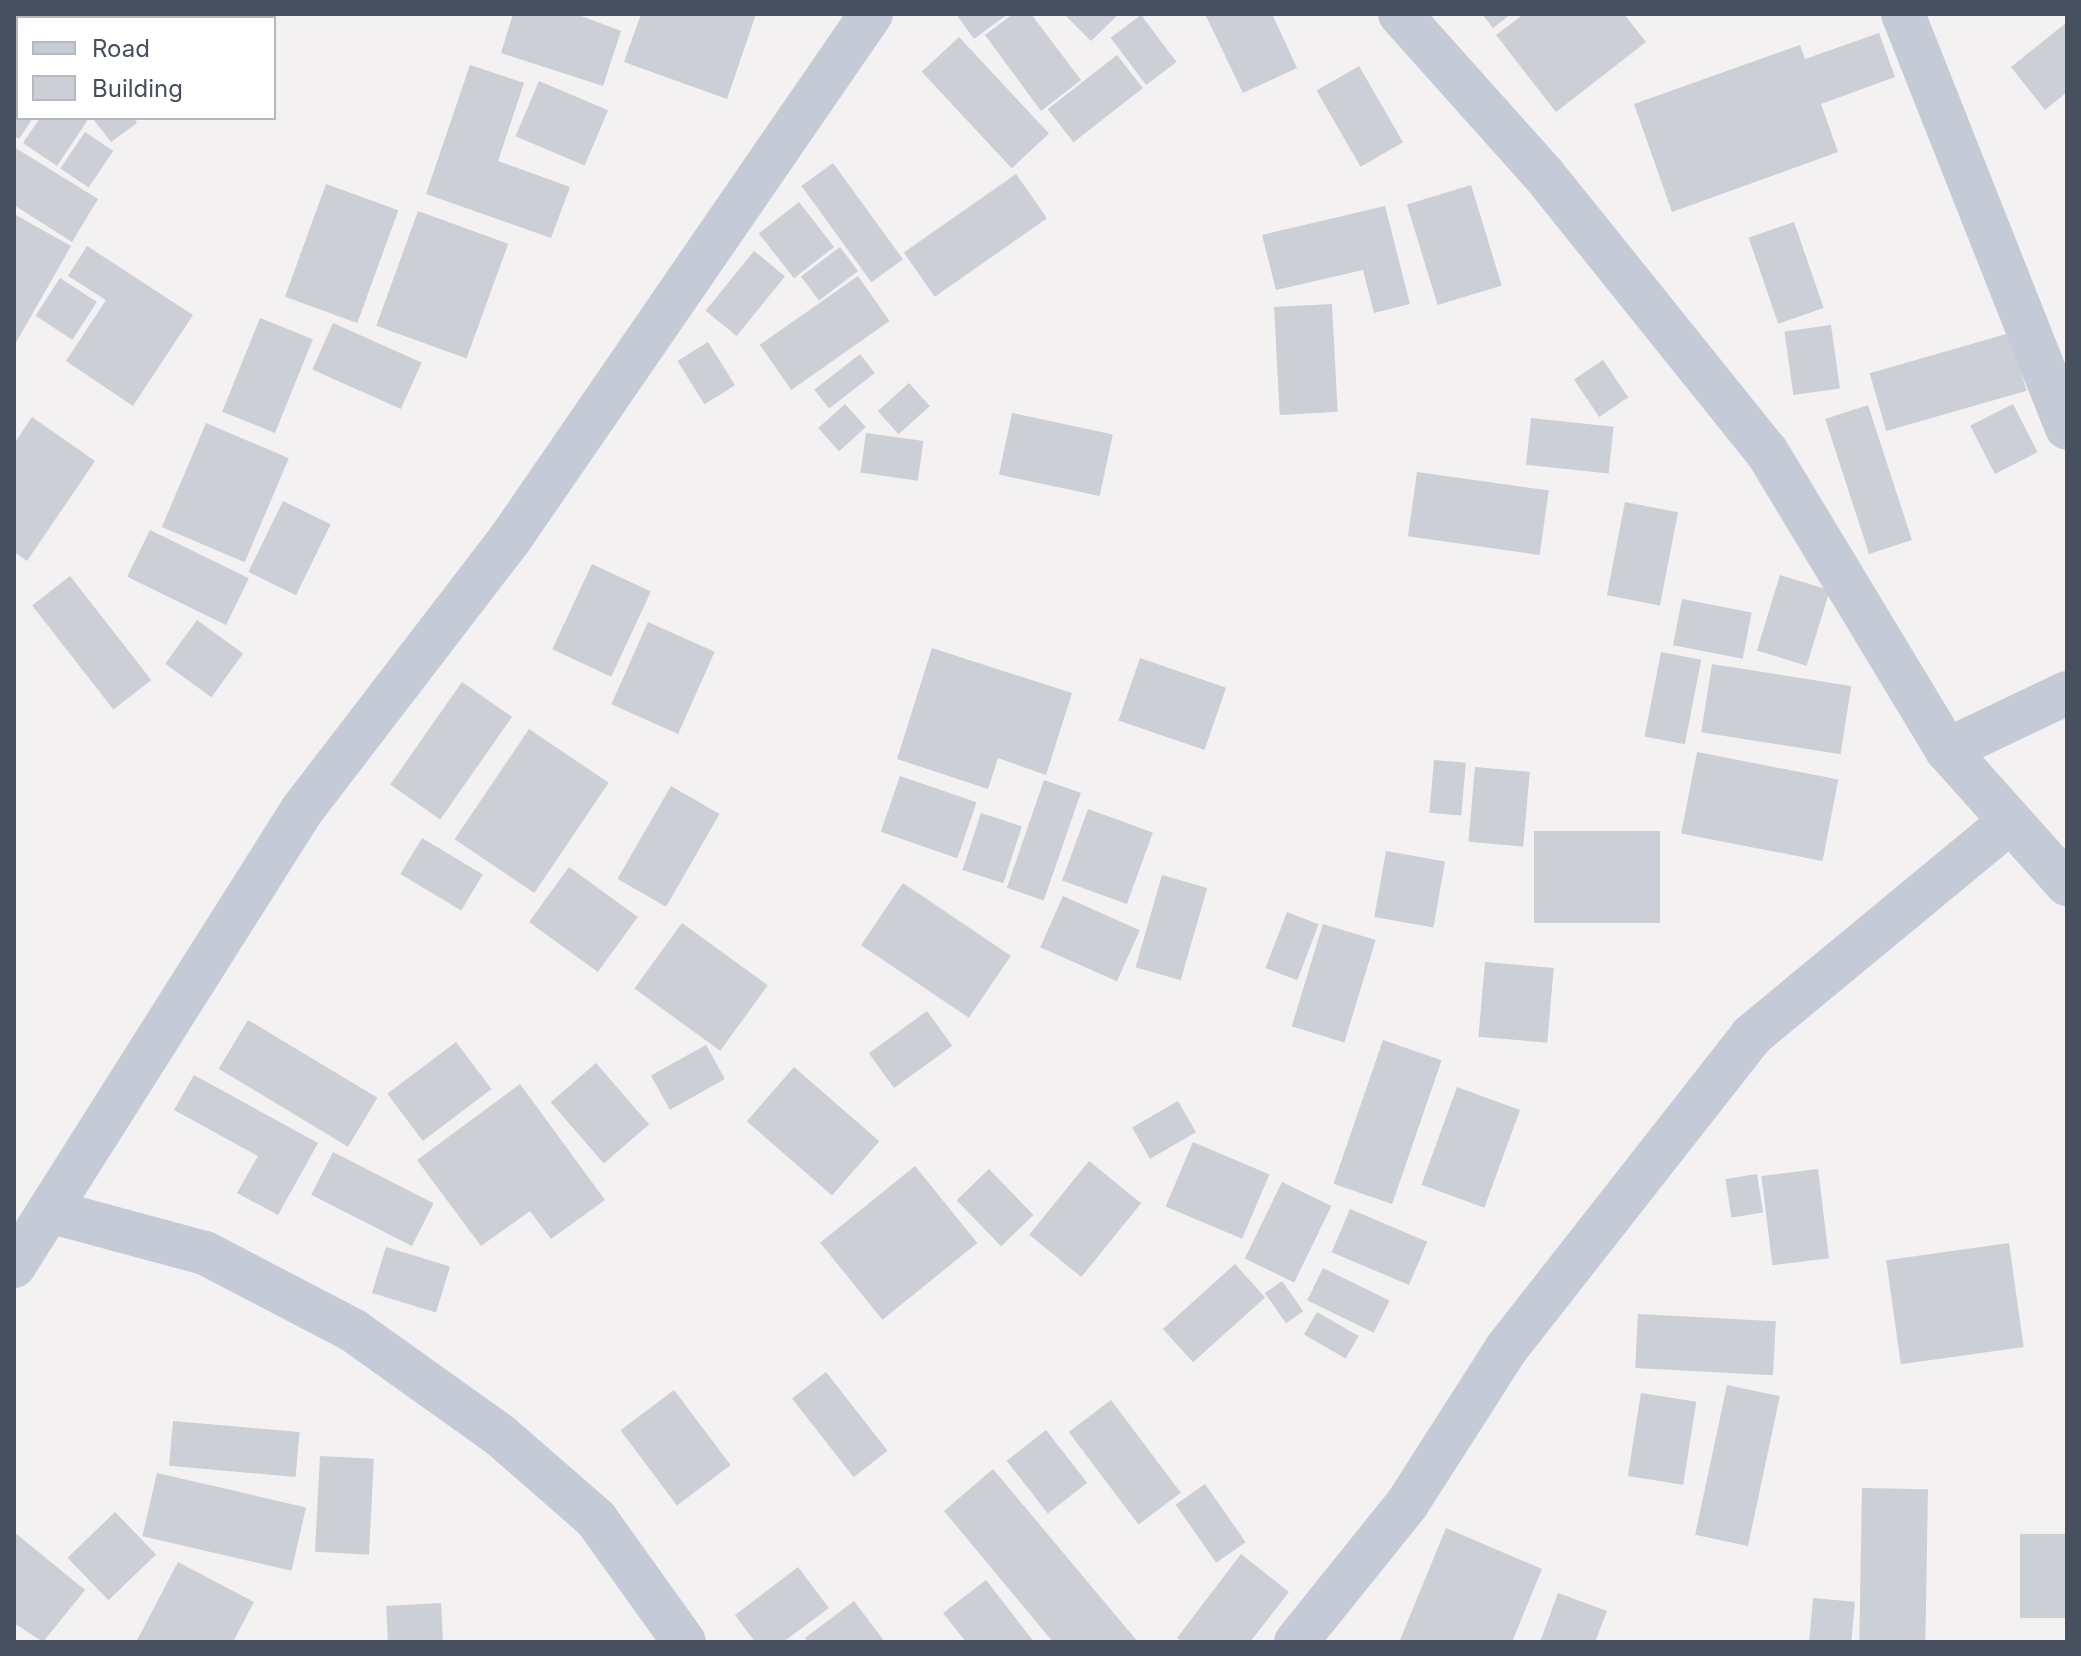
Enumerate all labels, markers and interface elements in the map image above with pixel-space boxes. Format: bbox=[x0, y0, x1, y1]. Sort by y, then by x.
legend bbox=[16, 16, 276, 120]
text: Road bbox=[92, 34, 150, 63]
text: Building bbox=[92, 74, 183, 103]

